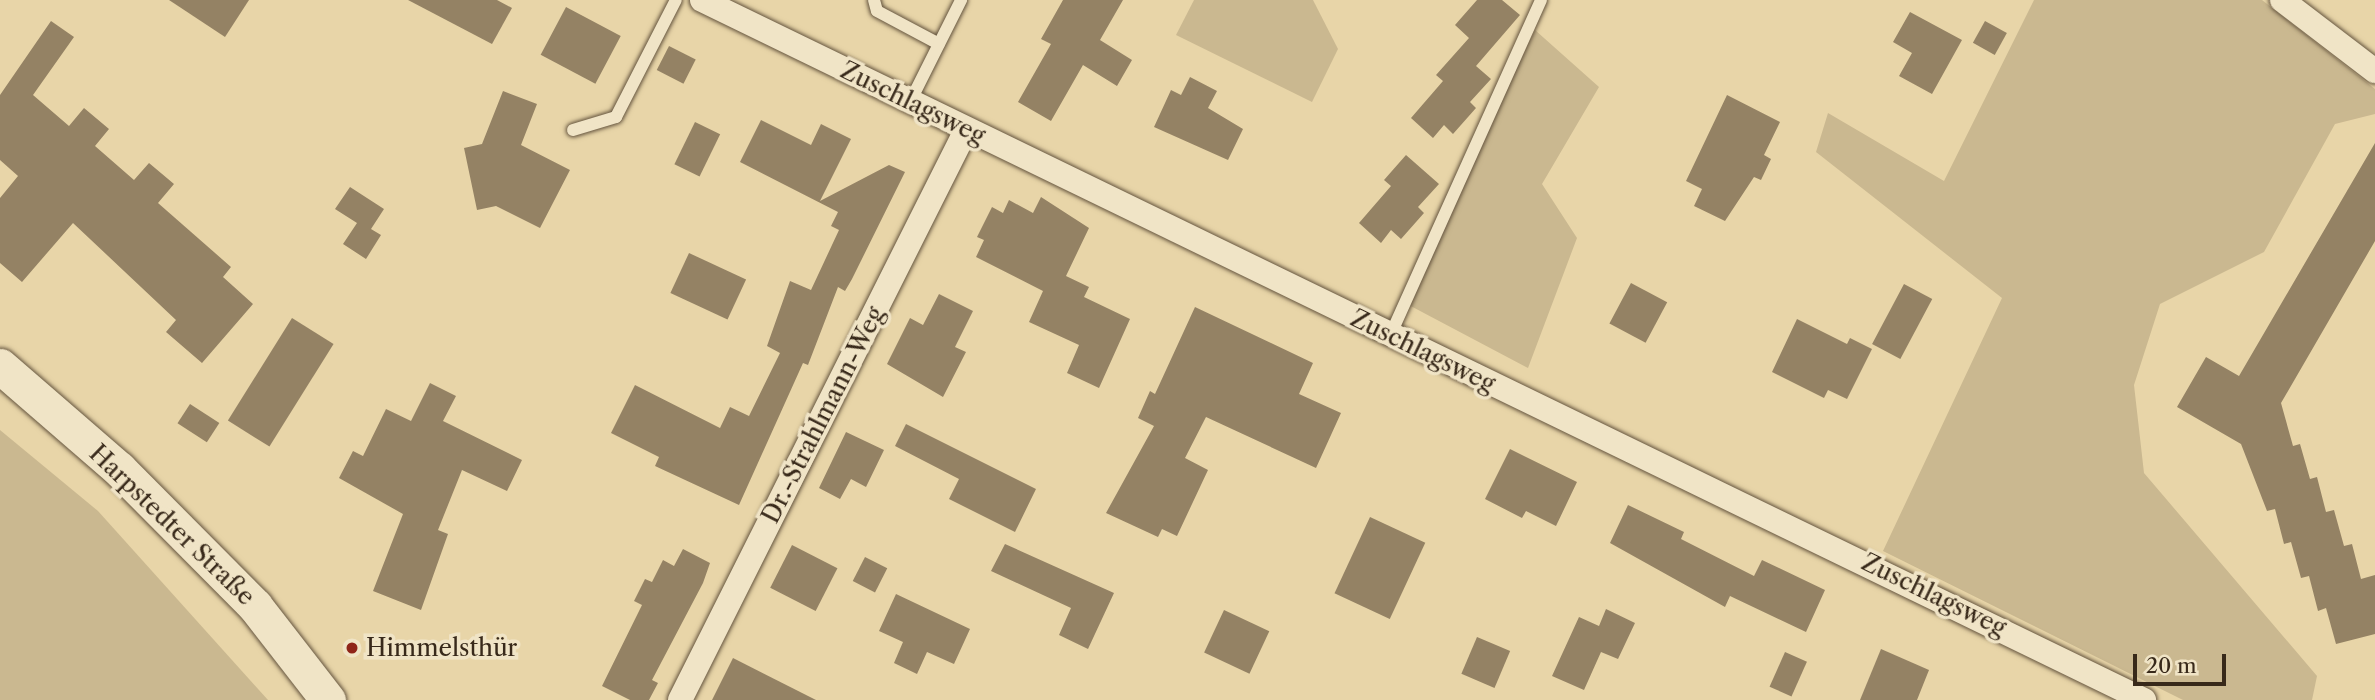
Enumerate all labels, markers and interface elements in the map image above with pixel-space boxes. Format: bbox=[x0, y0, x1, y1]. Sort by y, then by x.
street label: Zuschlagsweg bbox=[836, 56, 990, 150]
street label: Dr.-Strahlmann-Weg bbox=[756, 302, 890, 528]
street label: Zuschlagsweg bbox=[1346, 304, 1500, 398]
street label: Harpstedter Straße bbox=[83, 439, 261, 611]
street label: Zuschlagsweg bbox=[1857, 548, 2011, 642]
place label: Himmelsthür bbox=[366, 634, 517, 662]
marker: Himmelsthür bbox=[344, 640, 360, 656]
scale bar bbox=[2137, 640, 2230, 684]
text: 20 m bbox=[2146, 653, 2197, 678]

